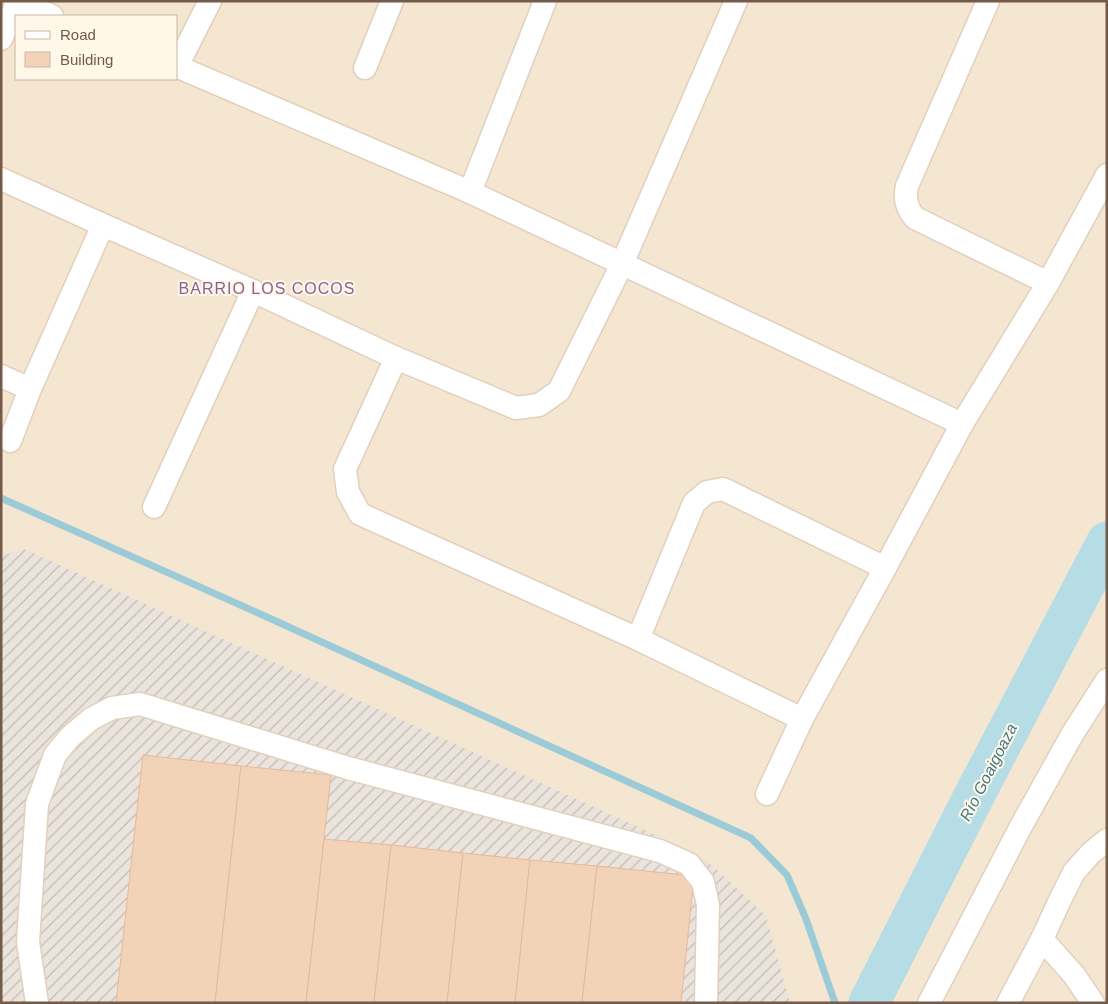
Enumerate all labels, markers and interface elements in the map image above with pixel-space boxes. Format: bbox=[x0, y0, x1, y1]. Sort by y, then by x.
legend bbox=[15, 15, 178, 80]
text: Road bbox=[60, 26, 96, 43]
text: Building bbox=[60, 51, 113, 68]
district label: BARRIO LOS COCOS bbox=[179, 280, 355, 297]
water label: Río Goaigoaza bbox=[957, 721, 1020, 824]

